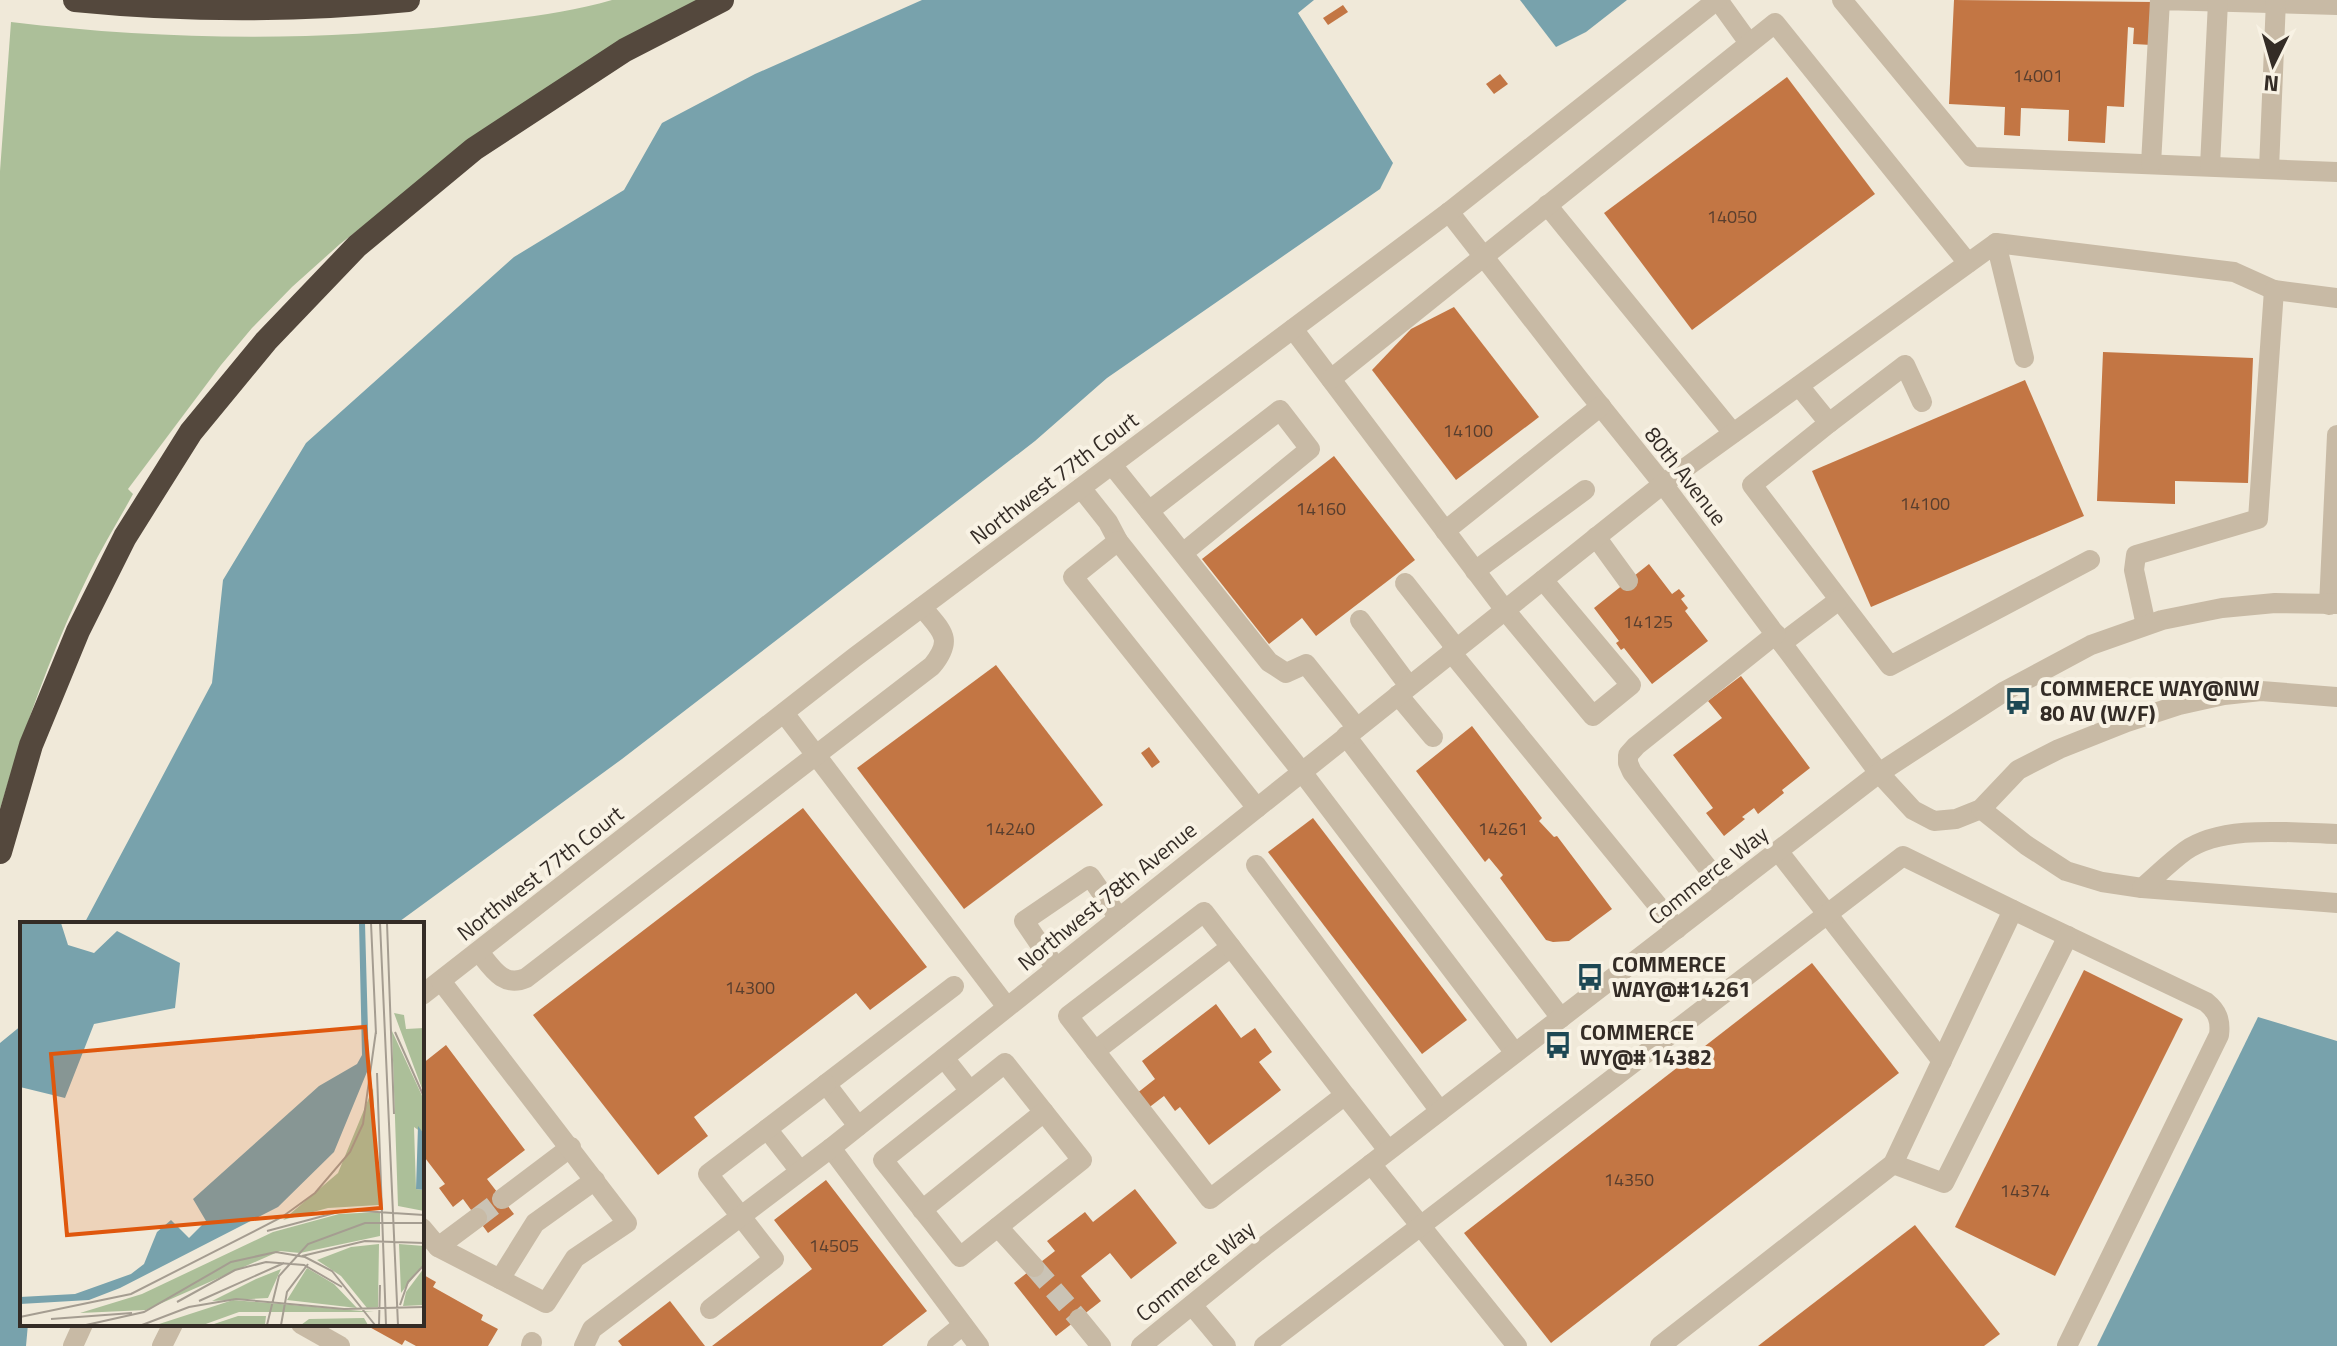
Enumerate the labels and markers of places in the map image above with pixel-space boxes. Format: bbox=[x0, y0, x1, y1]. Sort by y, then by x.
place label: COMMERCE WAY@NW 80 AV (W/F) bbox=[2040, 671, 2260, 730]
bus stop icon: COMMERCE WAY@NW 80 AV (W/F) bbox=[2003, 686, 2033, 716]
place label: COMMERCE WAY@#14261 bbox=[1612, 947, 1751, 1006]
bus stop icon: COMMERCE WAY@#14261 bbox=[1575, 962, 1605, 992]
place label: COMMERCE WY@# 14382 bbox=[1580, 1015, 1712, 1074]
bus stop icon: COMMERCE WY@# 14382 bbox=[1543, 1030, 1573, 1060]

